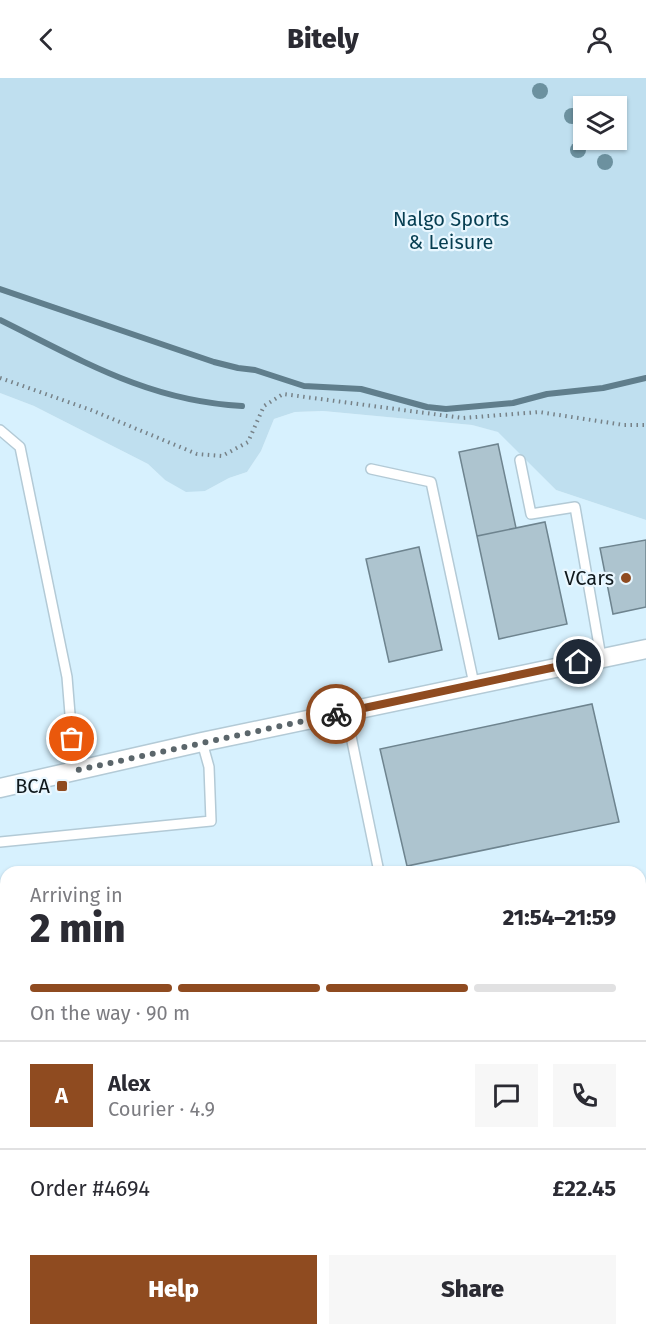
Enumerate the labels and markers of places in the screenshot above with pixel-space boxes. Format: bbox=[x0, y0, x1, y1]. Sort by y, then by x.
place label: VCars bbox=[564, 566, 614, 590]
marker: VCars bbox=[619, 571, 633, 585]
pin bbox=[553, 636, 604, 687]
pin bbox=[46, 713, 97, 764]
place label: BCA bbox=[15, 774, 51, 798]
marker: BCA bbox=[55, 779, 69, 793]

